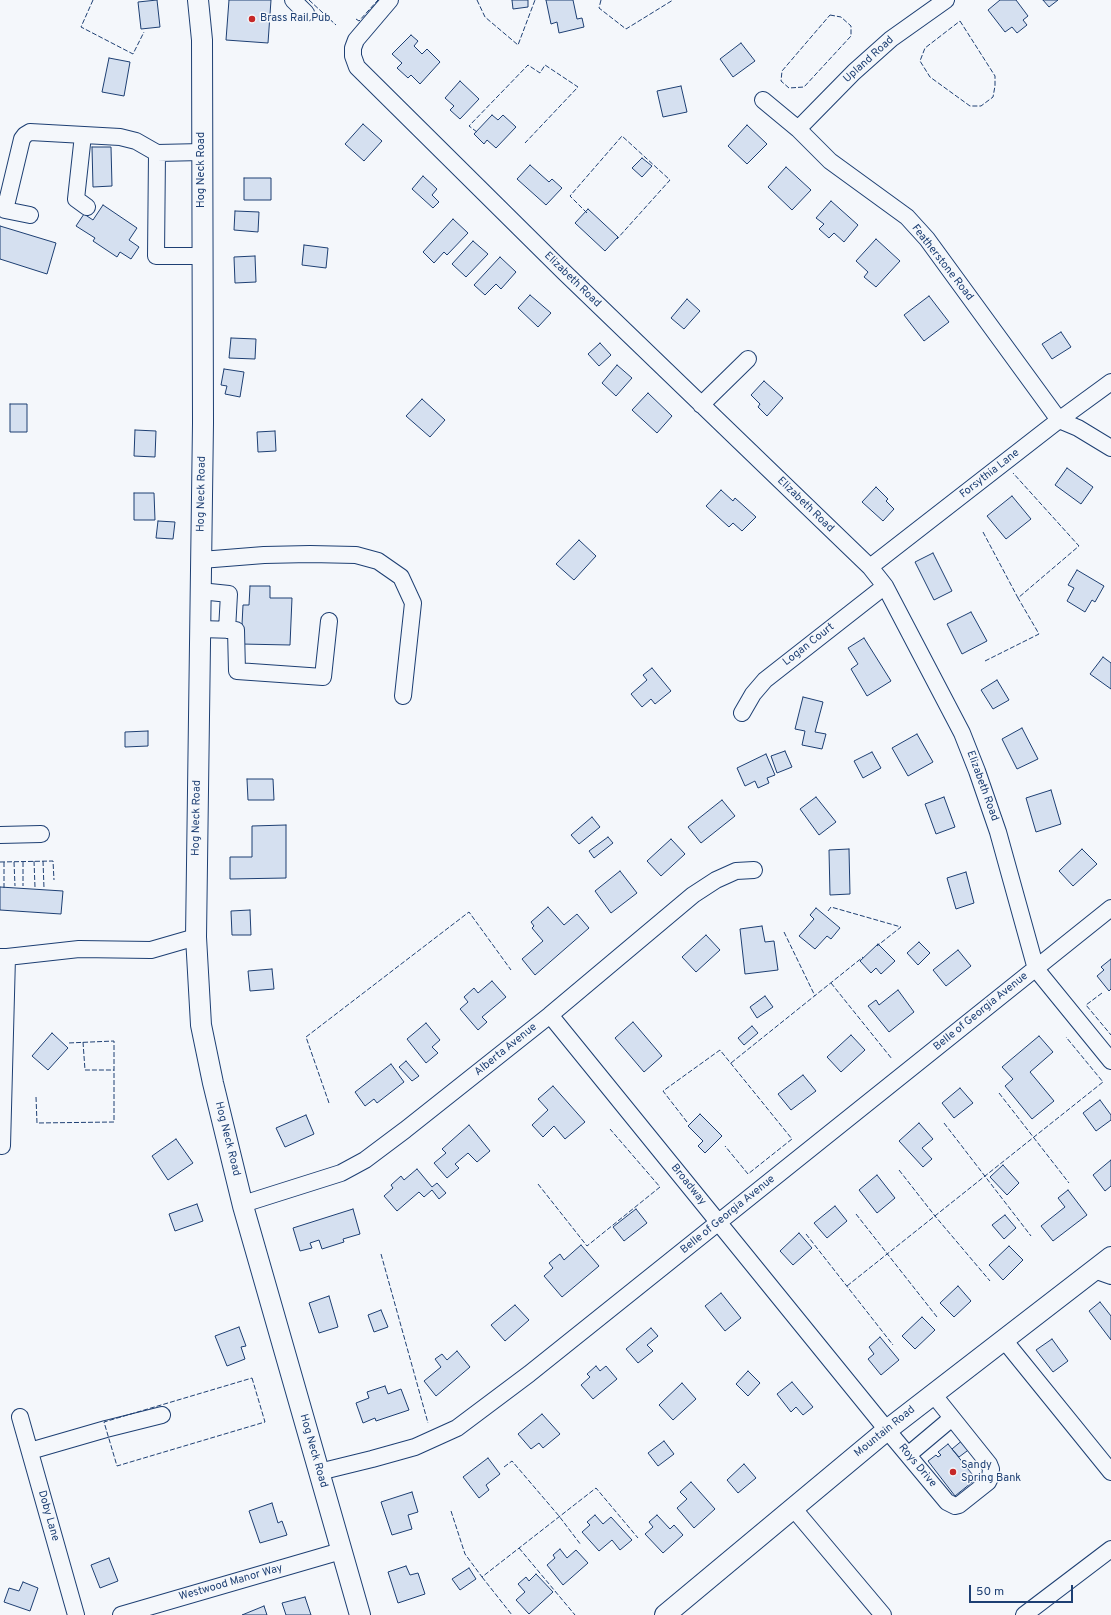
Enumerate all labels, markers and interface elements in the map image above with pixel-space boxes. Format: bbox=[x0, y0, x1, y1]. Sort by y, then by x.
place label: Brass Rail Pub bbox=[260, 12, 330, 26]
marker: Brass Rail Pub bbox=[247, 14, 257, 24]
street label: Upland Road bbox=[841, 34, 897, 86]
street label: Hog Neck Road bbox=[195, 132, 209, 208]
street label: Featherstone Road bbox=[908, 222, 976, 304]
street label: Elizabeth Road bbox=[541, 250, 603, 310]
street label: Forsythia Lane bbox=[958, 447, 1022, 501]
street label: Hog Neck Road bbox=[195, 456, 209, 532]
street label: Elizabeth Road bbox=[774, 475, 836, 535]
street label: Logan Court bbox=[781, 621, 837, 669]
street label: Elizabeth Road bbox=[963, 749, 1001, 823]
street label: Hog Neck Road bbox=[190, 780, 204, 856]
street label: Belle of Georgia Avenue bbox=[931, 970, 1031, 1054]
street label: Alberta Avenue bbox=[472, 1021, 540, 1079]
street label: Hog Neck Road bbox=[211, 1100, 243, 1178]
street label: Broadway bbox=[667, 1162, 709, 1208]
street label: Belle of Georgia Avenue bbox=[678, 1173, 778, 1257]
street label: Mountain Road bbox=[852, 1404, 918, 1460]
street label: Hog Neck Road bbox=[296, 1413, 330, 1489]
street label: Roys Drive bbox=[895, 1442, 939, 1490]
place label: Sandy Spring Bank bbox=[961, 1459, 1021, 1485]
marker: Sandy Spring Bank bbox=[948, 1467, 958, 1477]
street label: Doby Lane bbox=[34, 1489, 62, 1543]
street label: Westwood Manor Way bbox=[178, 1562, 284, 1604]
scale bar bbox=[971, 1577, 1075, 1603]
text: 50 m bbox=[976, 1584, 1004, 1600]

